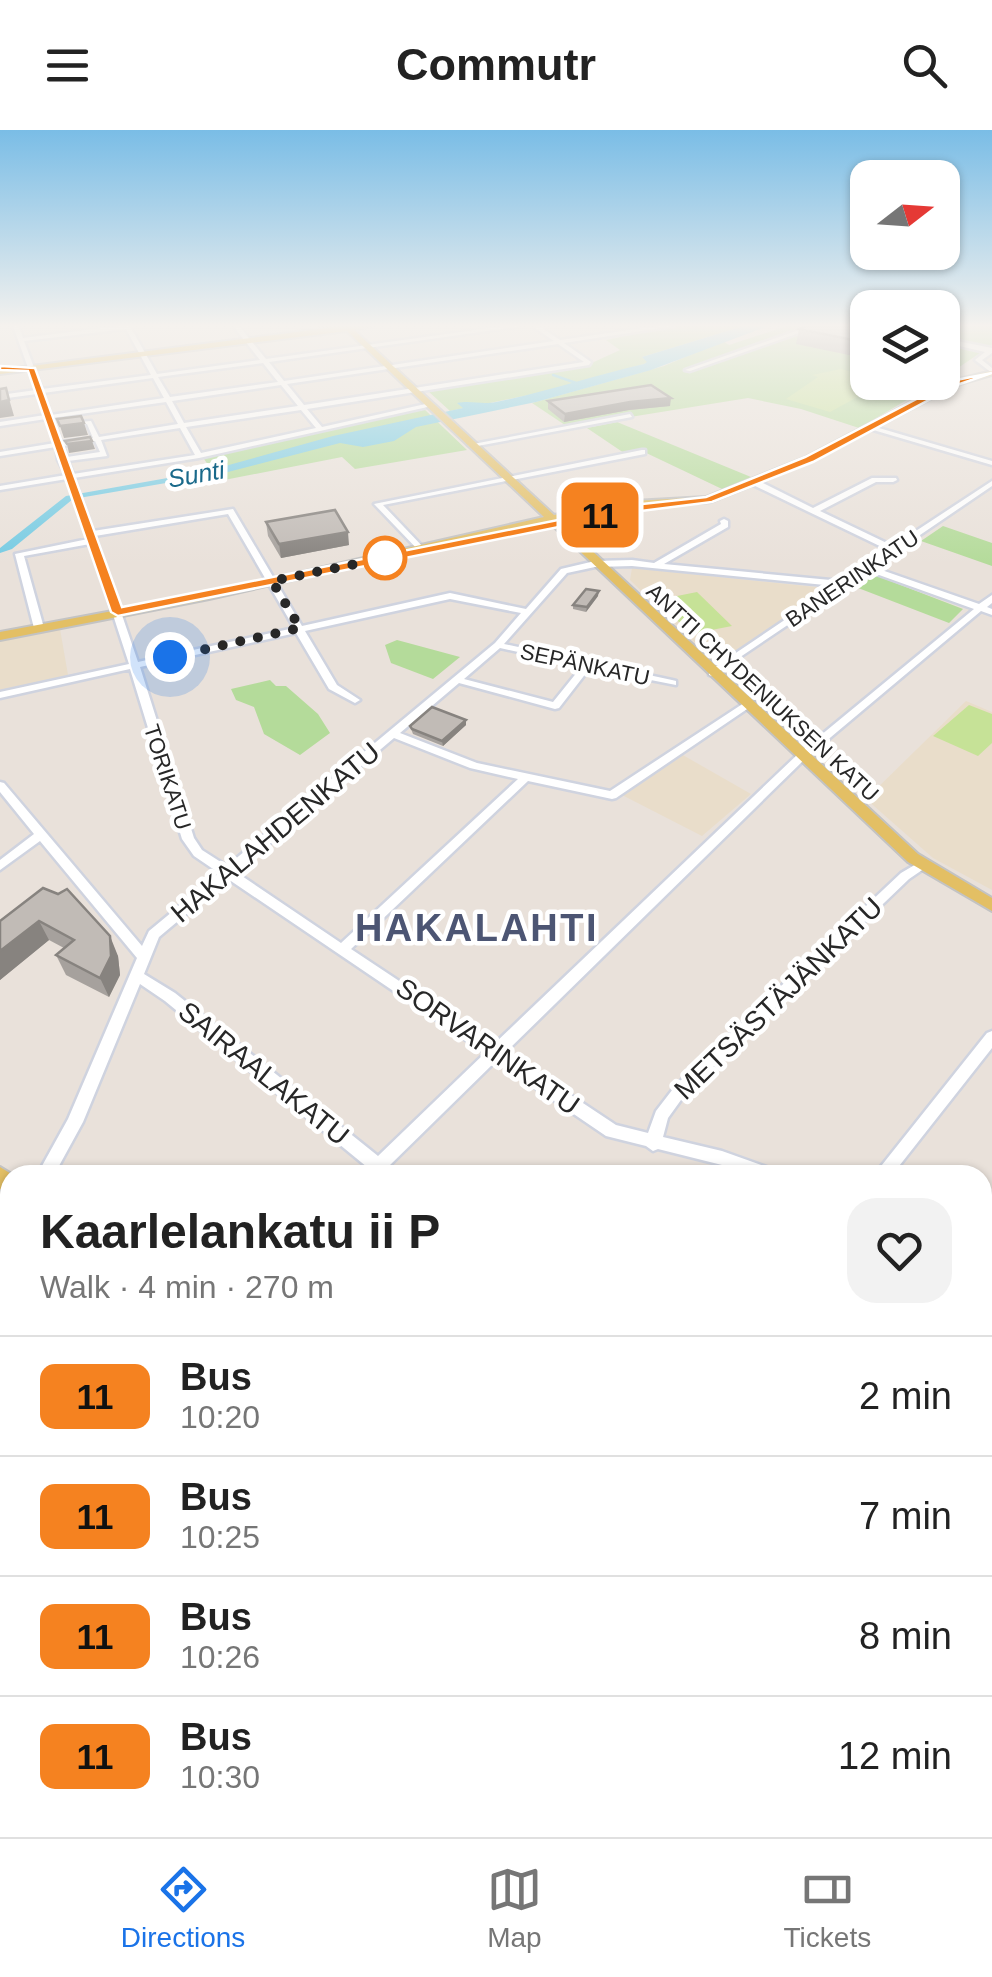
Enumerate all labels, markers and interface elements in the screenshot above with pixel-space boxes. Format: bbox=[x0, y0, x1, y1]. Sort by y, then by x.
icon: menu bbox=[40, 38, 95, 93]
icon: search bbox=[897, 38, 952, 93]
text: Commutr bbox=[396, 39, 596, 90]
north arrow bbox=[850, 160, 960, 270]
map controls bbox=[850, 160, 960, 400]
button: layers bbox=[850, 290, 960, 400]
water label: Sunti bbox=[166, 455, 228, 493]
line badge: 11 bbox=[555, 482, 645, 548]
text: 11 bbox=[582, 496, 619, 535]
street label: BANERINKATU bbox=[781, 525, 923, 632]
unlabelled marker bbox=[364, 537, 406, 579]
street label: ANTTI CHYDENIUKSEN KATU bbox=[642, 578, 884, 806]
your location bbox=[145, 632, 195, 682]
street label: SEPÄNKATU bbox=[518, 639, 652, 690]
street label: TORIKATU bbox=[139, 721, 196, 833]
street label: HAKALAHDENKATU bbox=[165, 736, 386, 929]
street label: METSÄSTÄJÄNKATU bbox=[668, 891, 889, 1106]
district label: HAKALAHTI bbox=[355, 907, 599, 949]
street label: SORVARINKATU bbox=[390, 972, 585, 1121]
street label: SAIRAALAKATU bbox=[173, 995, 355, 1151]
button: heart bbox=[847, 1198, 952, 1303]
text: Kaarlelankatu ii P bbox=[40, 1205, 440, 1258]
text: Walk · 4 min · 270 m bbox=[40, 1269, 334, 1305]
text: Bus bbox=[180, 1356, 252, 1398]
text: 2 min bbox=[859, 1375, 952, 1417]
text: 11 bbox=[77, 1377, 114, 1416]
text: 10:20 bbox=[180, 1399, 260, 1435]
text: Bus bbox=[180, 1476, 252, 1518]
text: 7 min bbox=[859, 1495, 952, 1537]
text: 11 bbox=[77, 1497, 114, 1536]
text: 10:25 bbox=[180, 1519, 260, 1555]
text: Bus bbox=[180, 1596, 252, 1638]
text: 8 min bbox=[859, 1615, 952, 1657]
text: 11 bbox=[77, 1617, 114, 1656]
text: 10:26 bbox=[180, 1639, 260, 1675]
text: Bus bbox=[180, 1716, 252, 1758]
text: 12 min bbox=[838, 1735, 952, 1777]
text: 11 bbox=[77, 1737, 114, 1776]
text: 10:30 bbox=[180, 1759, 260, 1795]
tab: Directions bbox=[121, 1862, 245, 1954]
tab: Map bbox=[487, 1862, 542, 1954]
tab: Tickets bbox=[784, 1862, 871, 1954]

